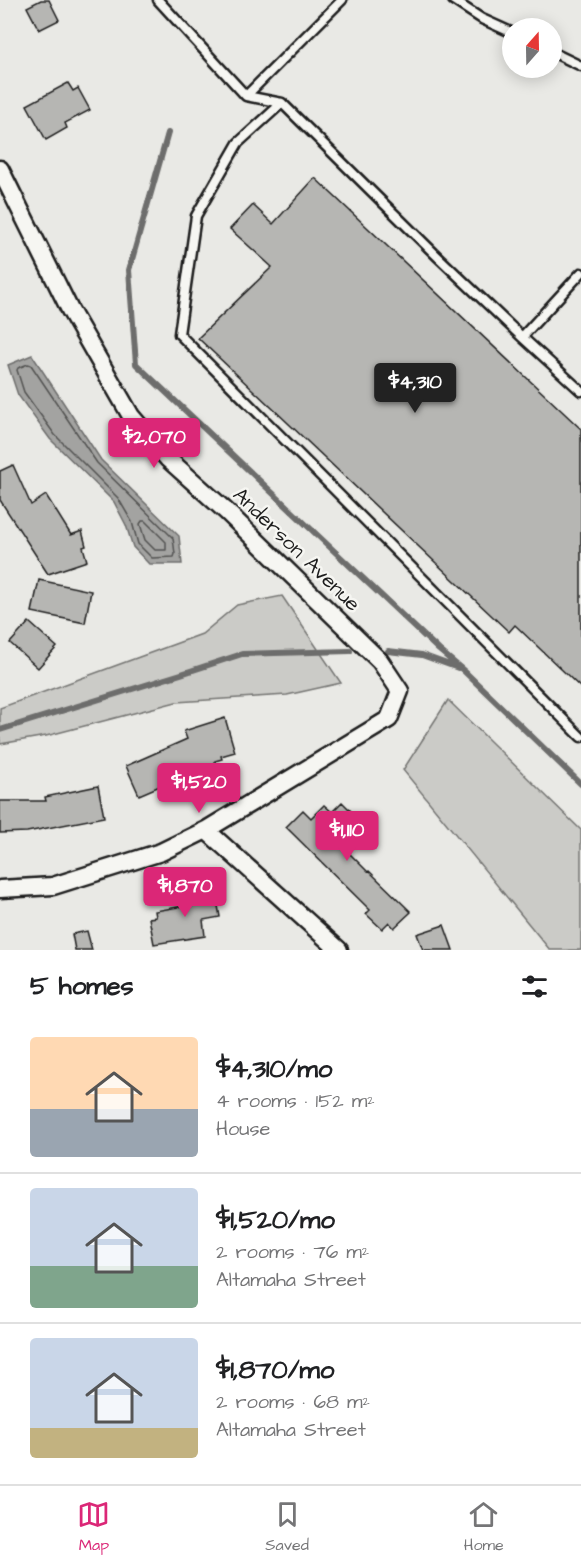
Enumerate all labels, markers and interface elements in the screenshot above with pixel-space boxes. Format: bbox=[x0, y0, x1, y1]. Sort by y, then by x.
north arrow bbox=[502, 18, 562, 78]
map controls bbox=[502, 18, 562, 78]
pin: $4,310 bbox=[366, 363, 464, 414]
text: $4,310 bbox=[388, 368, 442, 396]
pin: $2,070 bbox=[105, 418, 203, 469]
text: $2,070 bbox=[122, 423, 186, 451]
street label: Anderson Avenue bbox=[226, 481, 367, 618]
pin: $1,520 bbox=[150, 763, 248, 814]
text: $1,520 bbox=[171, 768, 227, 796]
pin: $1,110 bbox=[298, 811, 396, 862]
text: $1,110 bbox=[330, 816, 364, 844]
pin: $1,870 bbox=[136, 867, 234, 918]
text: $1,870 bbox=[157, 872, 213, 900]
text: 5 homes bbox=[30, 968, 134, 1004]
icon: filters bbox=[518, 970, 551, 1003]
text: $4,310/mo bbox=[216, 1051, 332, 1087]
icon: home bbox=[78, 1061, 150, 1133]
text: 4 rooms · 152 m² bbox=[216, 1087, 375, 1115]
text: House bbox=[216, 1115, 270, 1143]
text: $1,520/mo bbox=[216, 1202, 335, 1238]
icon: home bbox=[78, 1212, 150, 1284]
text: 2 rooms · 76 m² bbox=[216, 1238, 369, 1266]
text: Altamaha Street bbox=[216, 1266, 366, 1294]
text: $1,870/mo bbox=[216, 1352, 334, 1388]
icon: home bbox=[78, 1362, 150, 1434]
text: 2 rooms · 68 m² bbox=[216, 1388, 370, 1416]
text: Altamaha Street bbox=[216, 1416, 366, 1444]
tab: Map bbox=[77, 1498, 110, 1556]
tab: Saved bbox=[265, 1498, 309, 1556]
tab: Home bbox=[464, 1498, 504, 1556]

